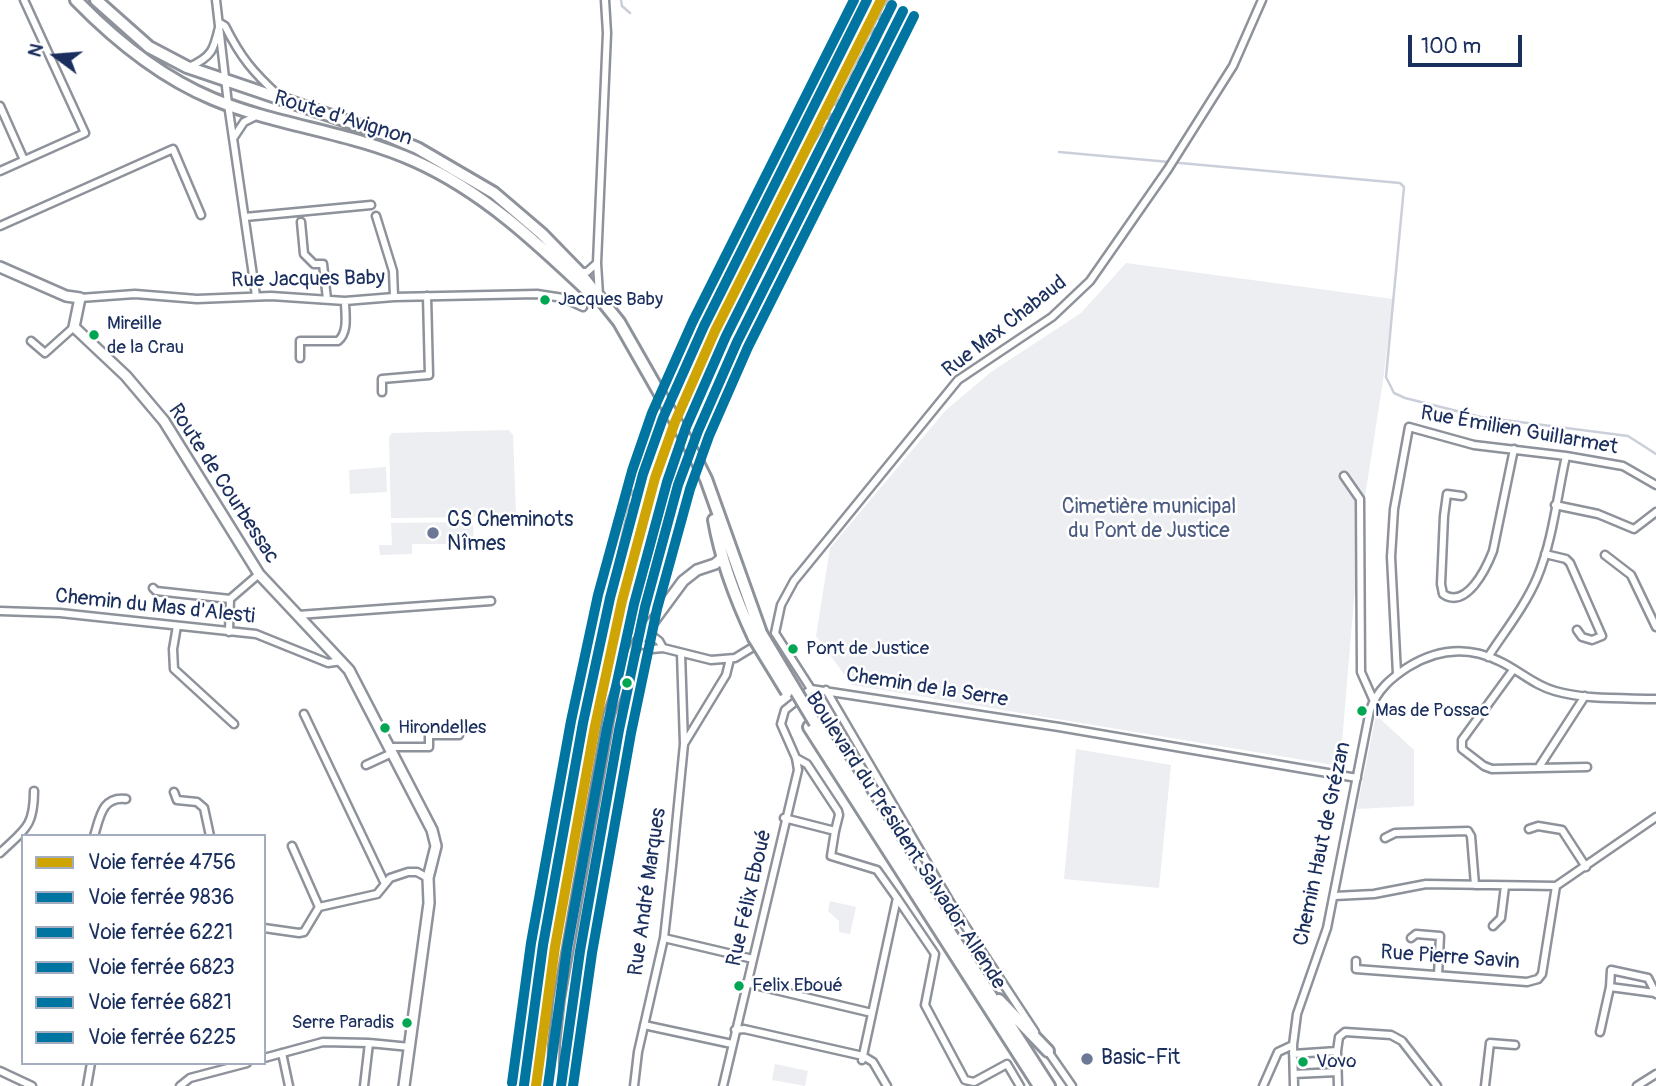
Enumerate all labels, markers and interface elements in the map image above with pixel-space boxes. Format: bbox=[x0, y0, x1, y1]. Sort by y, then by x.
north arrow bbox=[21, 21, 91, 91]
scale bar bbox=[1411, 21, 1525, 65]
text: 100 m bbox=[1421, 33, 1481, 60]
text: N bbox=[23, 41, 49, 60]
street label: Route d'Avignon bbox=[271, 86, 415, 152]
street label: Rue Jacques Baby bbox=[231, 266, 385, 294]
street label: Rue Max Chabaud bbox=[938, 271, 1072, 383]
place label: Jacques Baby bbox=[558, 289, 663, 311]
marker: Jacques Baby bbox=[538, 293, 552, 307]
place label: Mireille de la Crau bbox=[107, 313, 184, 357]
marker: Mireille de la Crau bbox=[87, 328, 101, 342]
street label: Route de Courbessac bbox=[162, 400, 284, 568]
street label: Rue Émilien Guillarmet bbox=[1418, 401, 1620, 461]
park label: Cimetière municipal du Pont de Justice bbox=[1062, 495, 1236, 545]
place label: CS Cheminots Nîmes bbox=[447, 508, 573, 558]
marker: CS Cheminots Nîmes bbox=[425, 525, 441, 541]
street label: Chemin du Mas d'Alesti bbox=[54, 584, 256, 630]
place label: Pont de Justice bbox=[806, 638, 929, 660]
marker: Pont de Justice bbox=[786, 642, 800, 656]
street label: Chemin de la Serre bbox=[844, 663, 1010, 713]
unlabelled marker bbox=[620, 676, 634, 690]
street label: Boulevard du Président Salvador Allende bbox=[799, 688, 1011, 994]
place label: Mas de Possac bbox=[1375, 700, 1489, 722]
marker: Mas de Possac bbox=[1355, 704, 1369, 718]
place label: Hirondelles bbox=[398, 717, 486, 739]
marker: Hirondelles bbox=[378, 721, 392, 735]
street label: Chemin Haut de Grézan bbox=[1289, 740, 1357, 948]
street label: Rue André Marques bbox=[624, 806, 672, 978]
street label: Rue Félix Eboué bbox=[722, 827, 778, 969]
legend bbox=[21, 834, 266, 1065]
text: Voie ferrée 4756 bbox=[88, 849, 236, 876]
text: Voie ferrée 9836 bbox=[88, 884, 235, 911]
text: Voie ferrée 6221 bbox=[88, 919, 233, 946]
street label: Rue Pierre Savin bbox=[1379, 941, 1521, 975]
text: Voie ferrée 6823 bbox=[88, 954, 235, 981]
place label: Felix Eboué bbox=[752, 975, 843, 997]
marker: Felix Eboué bbox=[732, 979, 746, 993]
text: Voie ferrée 6821 bbox=[88, 989, 232, 1016]
place label: Serre Paradis bbox=[292, 1012, 394, 1034]
marker: Serre Paradis bbox=[400, 1016, 414, 1030]
text: Voie ferrée 6225 bbox=[88, 1024, 236, 1051]
place label: Basic-Fit bbox=[1101, 1046, 1180, 1072]
marker: Basic-Fit bbox=[1079, 1051, 1095, 1067]
place label: Vovo bbox=[1316, 1051, 1356, 1073]
marker: Vovo bbox=[1296, 1055, 1310, 1069]

